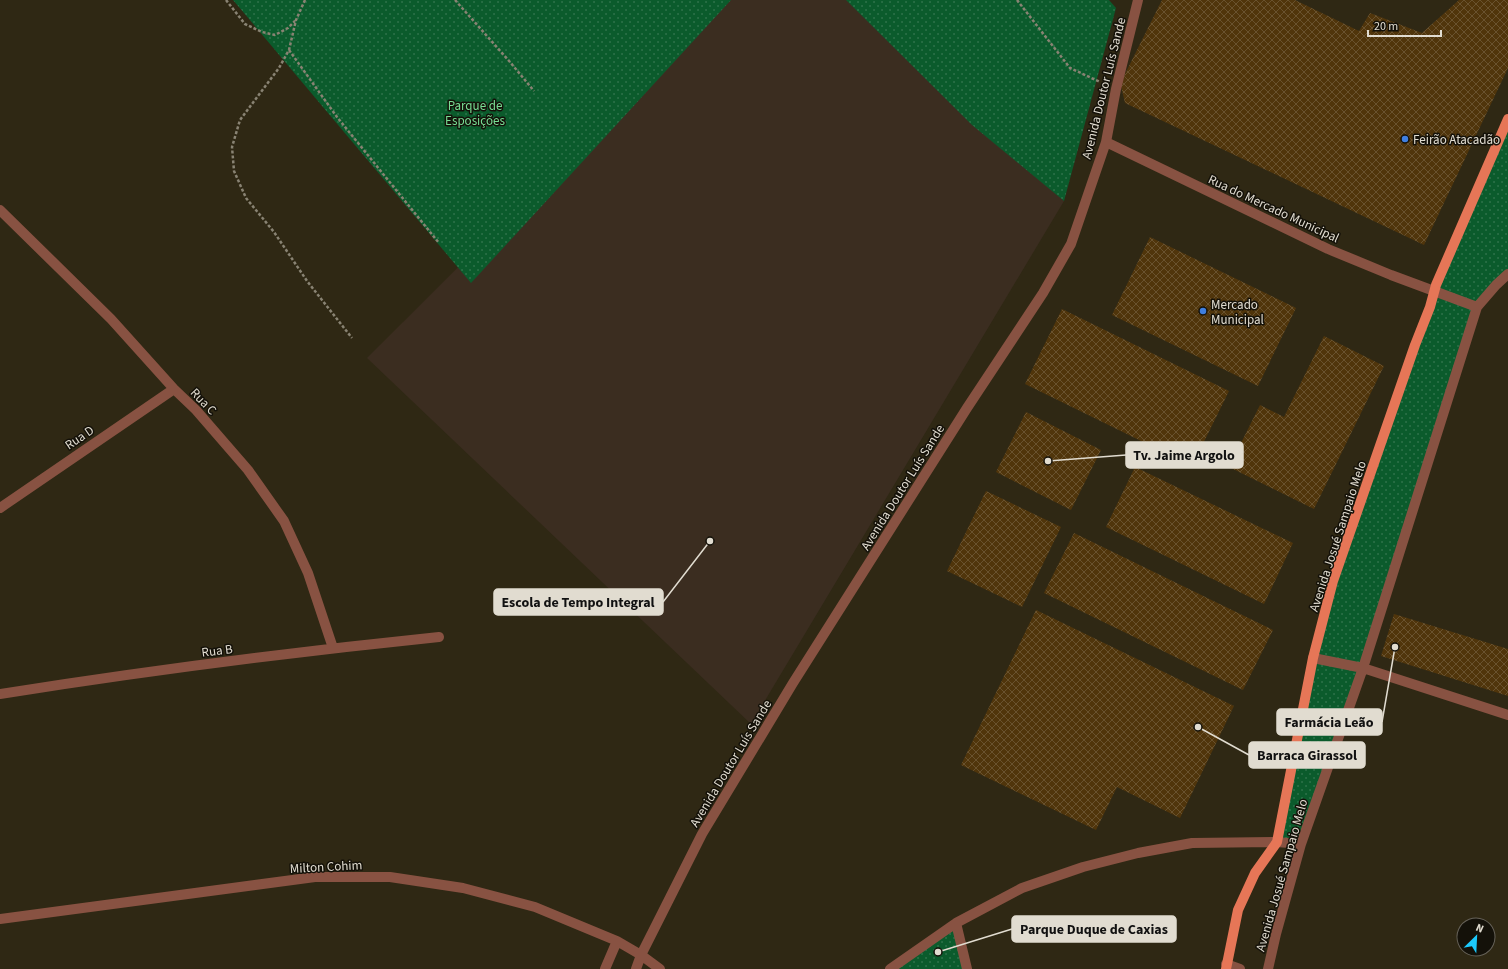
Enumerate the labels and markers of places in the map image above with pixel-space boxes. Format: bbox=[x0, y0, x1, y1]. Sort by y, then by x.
place label: Feirão Atacadão bbox=[1413, 131, 1500, 149]
marker: Feirão Atacadão bbox=[1400, 134, 1410, 144]
place label: Mercado Municipal bbox=[1211, 296, 1264, 329]
marker: Mercado Municipal bbox=[1198, 306, 1208, 316]
callout: Tv. Jaime Argolo bbox=[1126, 442, 1243, 468]
callout: Escola de Tempo Integral bbox=[494, 589, 663, 615]
callout: Farmácia Leão bbox=[1277, 709, 1382, 735]
callout: Barraca Girassol bbox=[1249, 742, 1365, 768]
callout: Parque Duque de Caxias bbox=[1012, 916, 1176, 942]

